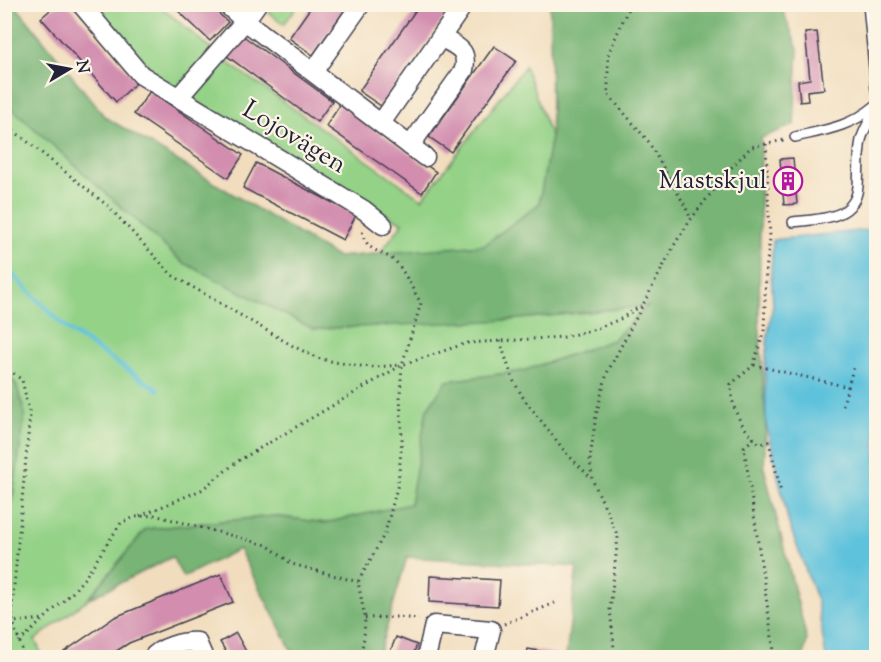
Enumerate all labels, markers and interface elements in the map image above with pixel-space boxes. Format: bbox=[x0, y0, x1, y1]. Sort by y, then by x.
north arrow bbox=[39, 39, 99, 99]
text: N bbox=[69, 59, 94, 75]
street label: Lojovägen bbox=[235, 92, 353, 184]
place label: Mastskjul bbox=[659, 163, 767, 200]
building icon: Mastskjul bbox=[772, 165, 804, 197]

